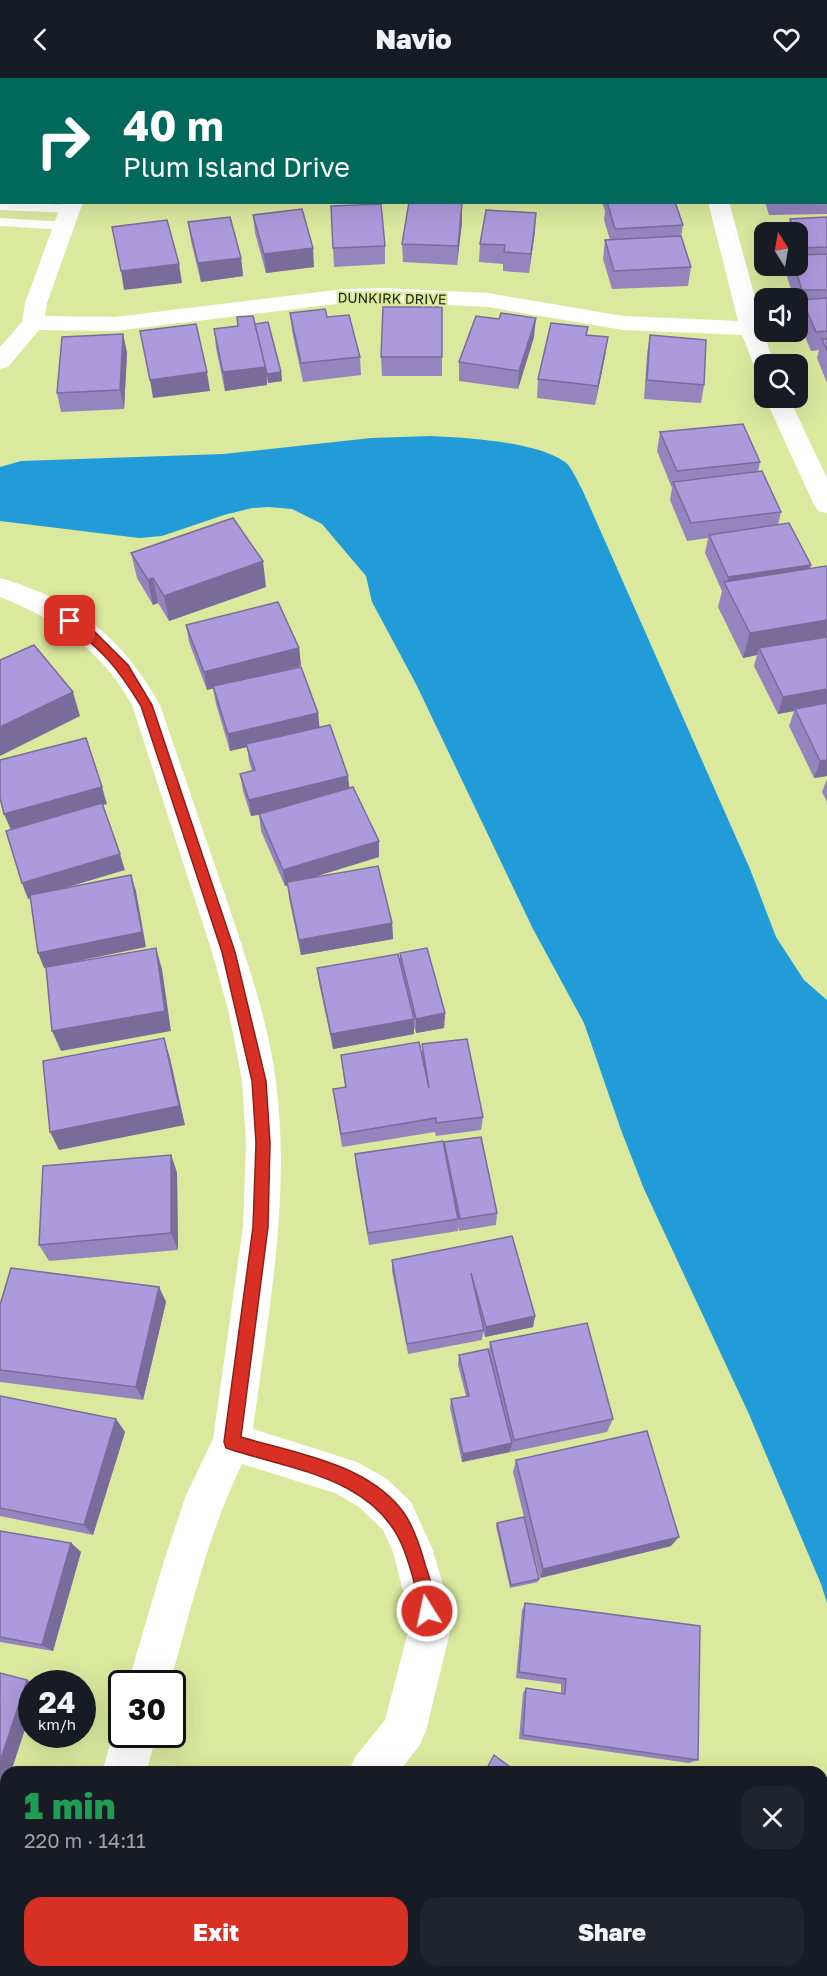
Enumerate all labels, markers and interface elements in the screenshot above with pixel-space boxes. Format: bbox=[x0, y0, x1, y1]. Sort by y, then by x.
icon: back bbox=[24, 23, 57, 56]
text: Navio bbox=[375, 23, 452, 55]
icon: heart bbox=[770, 23, 803, 56]
text: 40 m bbox=[123, 100, 224, 150]
icon: right bbox=[24, 102, 102, 180]
text: Plum Island Drive bbox=[123, 151, 350, 183]
north arrow bbox=[754, 222, 808, 276]
map controls bbox=[754, 222, 808, 408]
button: sound bbox=[754, 288, 808, 342]
street label: DUNKIRK DRIVE bbox=[337, 289, 447, 307]
button: search bbox=[754, 354, 808, 408]
pin bbox=[44, 595, 95, 646]
icon: arrive bbox=[53, 604, 86, 637]
position arrow bbox=[395, 1579, 459, 1643]
speed limit sign: 30 bbox=[108, 1670, 186, 1748]
text: 24 bbox=[38, 1684, 76, 1720]
text: km/h bbox=[38, 1715, 76, 1733]
text: 1 min bbox=[24, 1784, 115, 1827]
button: close bbox=[741, 1786, 804, 1849]
text: 220 m · 14:11 bbox=[24, 1828, 146, 1852]
button: Exit bbox=[24, 1897, 408, 1966]
button: Share bbox=[420, 1897, 804, 1966]

